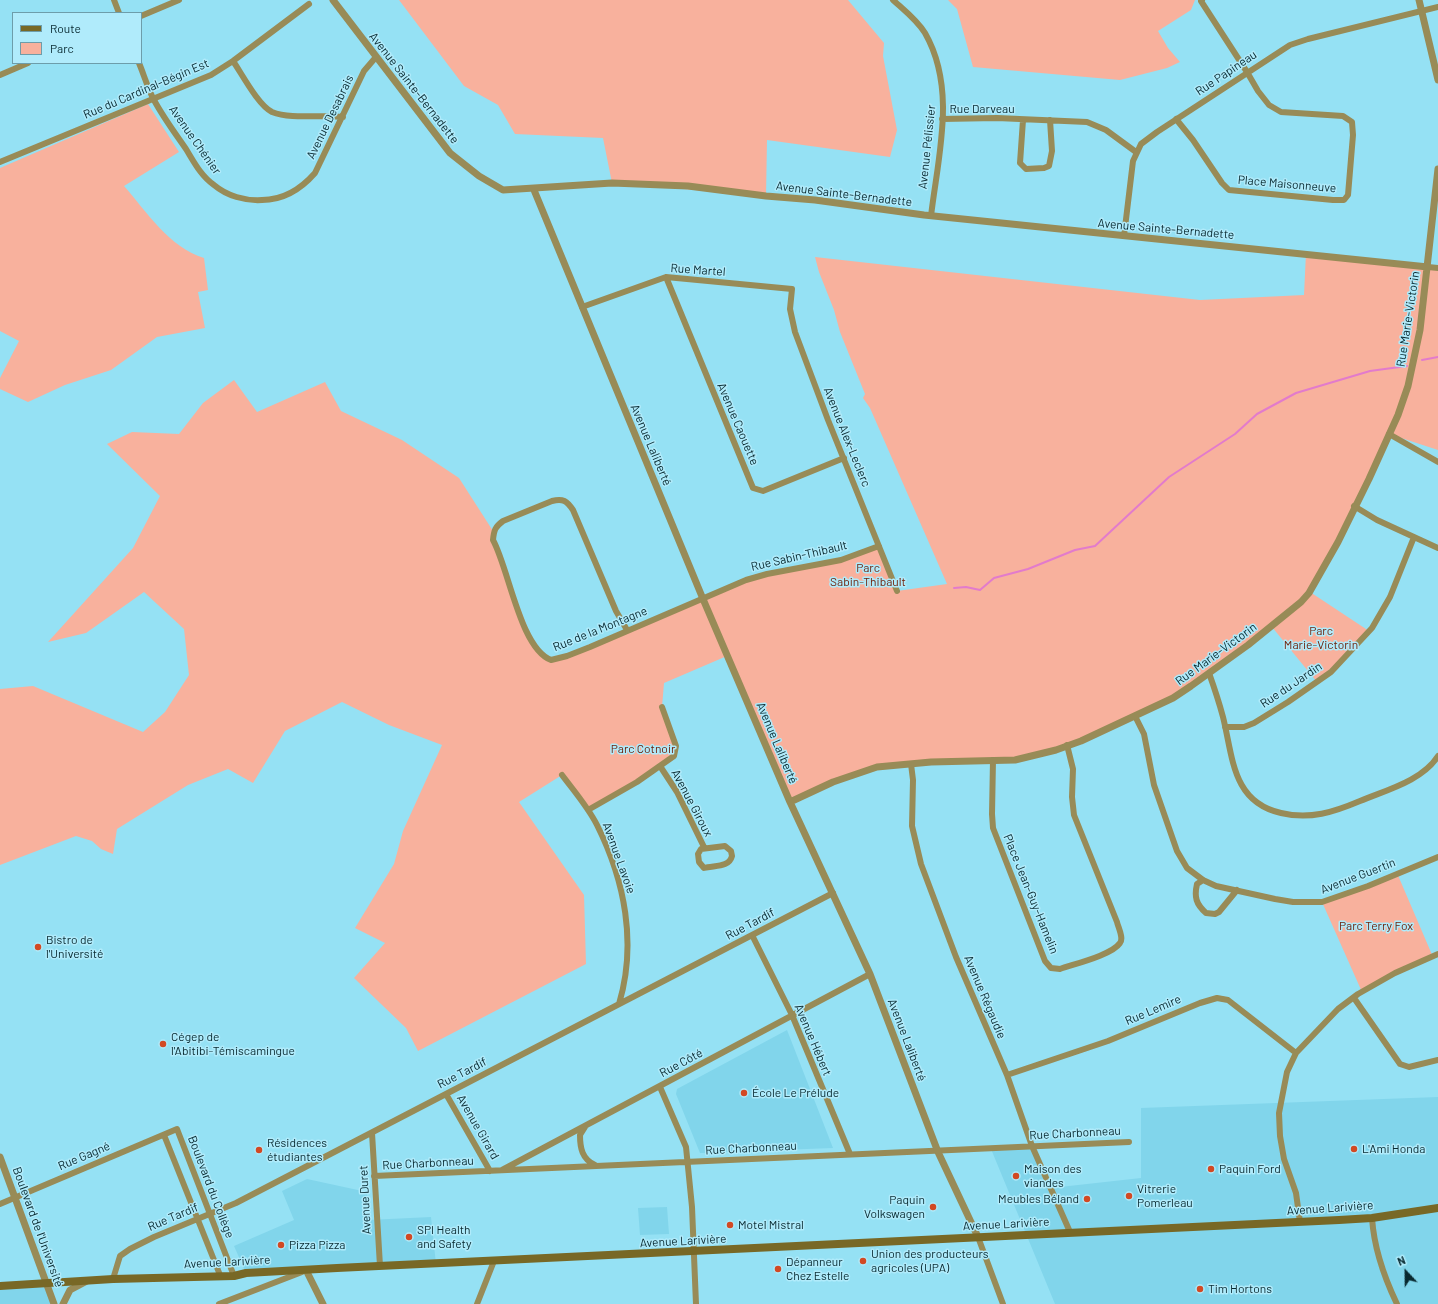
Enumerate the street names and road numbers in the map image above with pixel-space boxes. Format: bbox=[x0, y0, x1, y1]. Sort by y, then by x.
street label: Avenue Sainte-Bernadette bbox=[366, 30, 462, 146]
street label: Rue Papineau bbox=[1193, 47, 1259, 99]
street label: Rue du Cardinal-Bégin Est bbox=[81, 56, 211, 122]
street label: Avenue Desabrais bbox=[303, 72, 357, 162]
street label: Rue Darveau bbox=[949, 102, 1015, 116]
street label: Avenue Chénier bbox=[166, 103, 224, 177]
street label: Avenue Pélissier bbox=[915, 104, 939, 190]
street label: Place Maisonneuve bbox=[1237, 173, 1337, 195]
street label: Avenue Sainte-Bernadette bbox=[775, 178, 913, 210]
street label: Avenue Sainte-Bernadette bbox=[1097, 216, 1235, 242]
street label: Rue Martel bbox=[670, 261, 726, 279]
street label: Rue Marie-Victorin bbox=[1393, 270, 1423, 368]
street label: Avenue Caouette bbox=[714, 381, 762, 467]
street label: Avenue Alex-Leclerc bbox=[820, 385, 874, 489]
street label: Avenue Laliberté bbox=[627, 402, 675, 488]
street label: Rue Sabin-Thibault bbox=[749, 538, 849, 574]
street label: Rue de la Montagne bbox=[551, 604, 649, 654]
street label: Rue Marie-Victorin bbox=[1173, 620, 1259, 688]
street label: Rue du Jardin bbox=[1257, 659, 1325, 711]
street label: Avenue Laliberté bbox=[753, 700, 801, 786]
street label: Avenue Giroux bbox=[668, 767, 716, 839]
street label: Avenue Lavoie bbox=[599, 820, 639, 896]
street label: Place Jean-Guy-Hamelin bbox=[1000, 832, 1062, 956]
street label: Avenue Guertin bbox=[1318, 855, 1398, 897]
street label: Rue Tardif bbox=[723, 905, 777, 943]
street label: Avenue Régaudie bbox=[961, 953, 1009, 1041]
street label: Rue Lemire bbox=[1123, 992, 1183, 1028]
street label: Avenue Laliberté bbox=[885, 997, 929, 1083]
street label: Avenue Hébert bbox=[791, 1002, 835, 1078]
street label: Rue Côté bbox=[657, 1046, 705, 1080]
street label: Rue Tardif bbox=[435, 1054, 489, 1092]
street label: Avenue Girard bbox=[454, 1092, 502, 1162]
street label: Rue Charbonneau bbox=[1029, 1123, 1121, 1143]
street label: Boulevard du Collège bbox=[185, 1134, 237, 1240]
street label: Rue Charbonneau bbox=[705, 1138, 797, 1158]
street label: Rue Gagné bbox=[56, 1139, 112, 1173]
street label: Rue Charbonneau bbox=[382, 1153, 474, 1173]
street label: Boulevard de l'Université bbox=[10, 1165, 66, 1289]
street label: Avenue Duret bbox=[356, 1165, 374, 1235]
street label: Avenue Larivière bbox=[1286, 1198, 1374, 1218]
street label: Rue Tardif bbox=[146, 1200, 200, 1234]
street label: Avenue Larivière bbox=[962, 1215, 1050, 1233]
street label: Avenue Larivière bbox=[639, 1232, 727, 1250]
street label: Avenue Larivière bbox=[183, 1253, 271, 1271]

